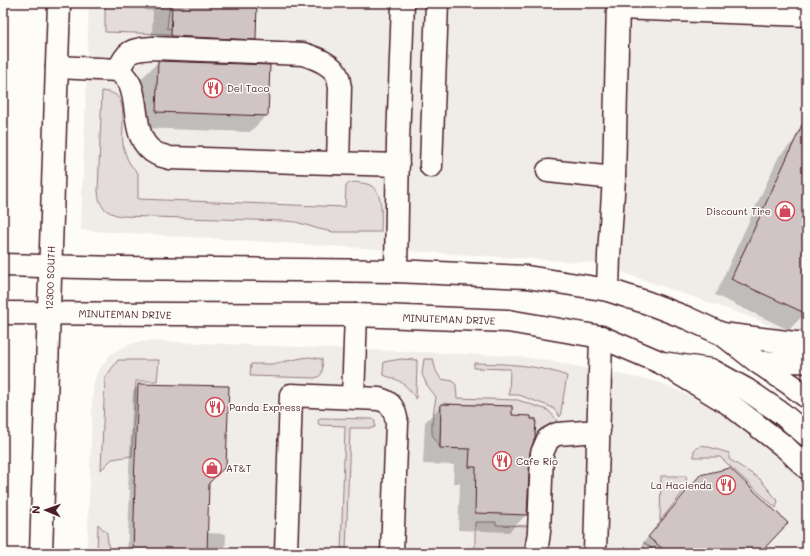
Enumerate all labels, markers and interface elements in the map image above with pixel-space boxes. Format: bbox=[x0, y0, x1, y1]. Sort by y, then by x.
restaurant icon: Del Taco bbox=[202, 77, 224, 99]
place label: Del Taco bbox=[227, 81, 269, 95]
shop icon: Discount Tire bbox=[774, 200, 796, 222]
place label: Discount Tire bbox=[706, 204, 771, 218]
street label: 12300 SOUTH bbox=[42, 246, 58, 310]
street label: MINUTEMAN DRIVE bbox=[78, 306, 172, 322]
street label: MINUTEMAN DRIVE bbox=[402, 310, 496, 328]
restaurant icon: Panda Express bbox=[204, 396, 226, 418]
place label: Panda Express bbox=[229, 400, 301, 414]
restaurant icon: Cafe Rio bbox=[491, 450, 513, 472]
place label: Cafe Rio bbox=[516, 454, 558, 468]
shop icon: AT&T bbox=[201, 457, 223, 479]
place label: AT&T bbox=[226, 461, 252, 475]
restaurant icon: La Hacienda bbox=[715, 474, 737, 496]
place label: La Hacienda bbox=[651, 478, 712, 492]
north arrow bbox=[26, 490, 66, 530]
text: N bbox=[28, 505, 43, 514]

